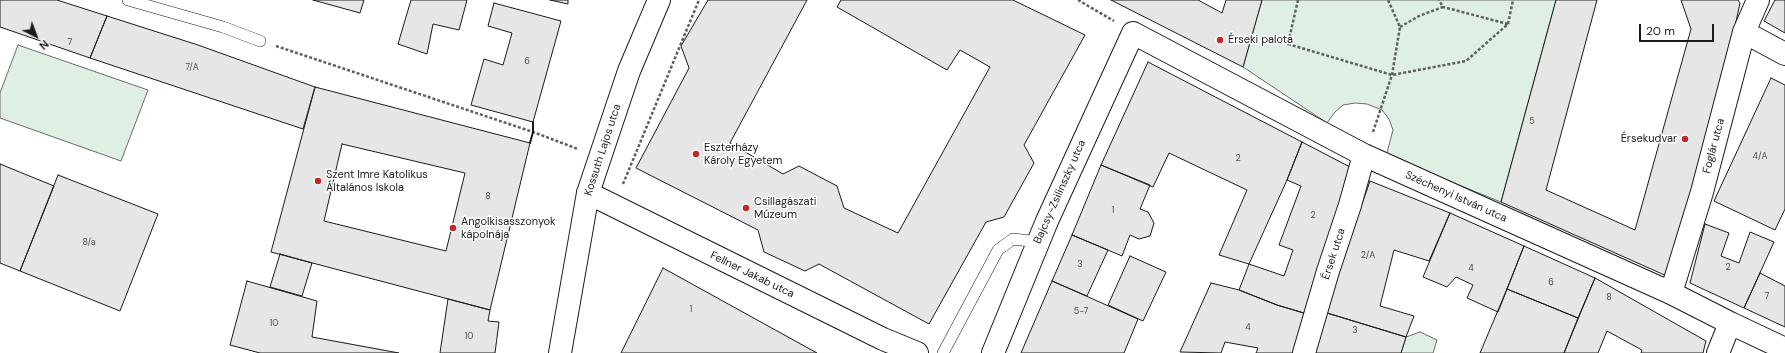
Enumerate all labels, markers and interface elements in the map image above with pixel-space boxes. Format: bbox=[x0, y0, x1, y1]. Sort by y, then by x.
north arrow bbox=[16, 16, 56, 56]
scale bar bbox=[1641, 16, 1716, 42]
text: 20 m bbox=[1646, 23, 1675, 39]
place label: Érseki palota bbox=[1228, 33, 1293, 47]
marker: Érseki palota bbox=[1215, 35, 1225, 45]
text: N bbox=[36, 37, 52, 53]
house number: 7 bbox=[68, 38, 72, 48]
house number: 6 bbox=[524, 57, 530, 67]
house number: 7/A bbox=[185, 63, 199, 73]
street label: Kossuth Lajos utca bbox=[582, 102, 624, 198]
house number: 5 bbox=[1529, 117, 1535, 127]
street label: Foglár utca bbox=[1700, 117, 1728, 175]
place label: Érsekudvar bbox=[1621, 132, 1677, 146]
marker: Érsekudvar bbox=[1680, 134, 1690, 144]
street label: Bajcsy-Zsilinszky utca bbox=[1031, 138, 1089, 246]
place label: Eszterházy Károly Egyetem bbox=[704, 141, 782, 167]
marker: Eszterházy Károly Egyetem bbox=[691, 149, 701, 159]
house number: 4/A bbox=[1753, 152, 1767, 162]
house number: 2 bbox=[1235, 154, 1241, 164]
place label: Szent Imre Katolikus Általános Iskola bbox=[326, 168, 428, 194]
street label: Széchenyi István utca bbox=[1403, 169, 1509, 225]
marker: Szent Imre Katolikus Általános Iskola bbox=[313, 176, 323, 186]
house number: 8 bbox=[485, 192, 491, 202]
place label: Csillagászati Múzeum bbox=[754, 195, 816, 221]
marker: Csillagászati Múzeum bbox=[741, 203, 751, 213]
house number: 1 bbox=[1112, 206, 1114, 216]
house number: 2 bbox=[1310, 211, 1316, 221]
place label: Angolkisasszonyok kápolnája bbox=[461, 215, 556, 241]
marker: Angolkisasszonyok kápolnája bbox=[448, 223, 458, 233]
street label: Érsek utca bbox=[1319, 227, 1349, 281]
house number: 8/a bbox=[82, 238, 96, 248]
street label: Fellner Jakab utca bbox=[708, 249, 796, 301]
house number: 2/A bbox=[1361, 251, 1375, 261]
house number: 3 bbox=[1077, 260, 1083, 270]
house number: 2 bbox=[1725, 263, 1731, 273]
house number: 4 bbox=[1468, 264, 1474, 274]
house number: 6 bbox=[1548, 278, 1554, 288]
house number: 7 bbox=[1765, 292, 1769, 302]
house number: 8 bbox=[1606, 293, 1612, 303]
house number: 1 bbox=[690, 305, 692, 315]
house number: 5-7 bbox=[1074, 307, 1088, 317]
house number: 10 bbox=[270, 319, 278, 329]
house number: 4 bbox=[1245, 323, 1251, 333]
house number: 3 bbox=[1352, 326, 1358, 336]
house number: 10 bbox=[465, 332, 473, 342]

